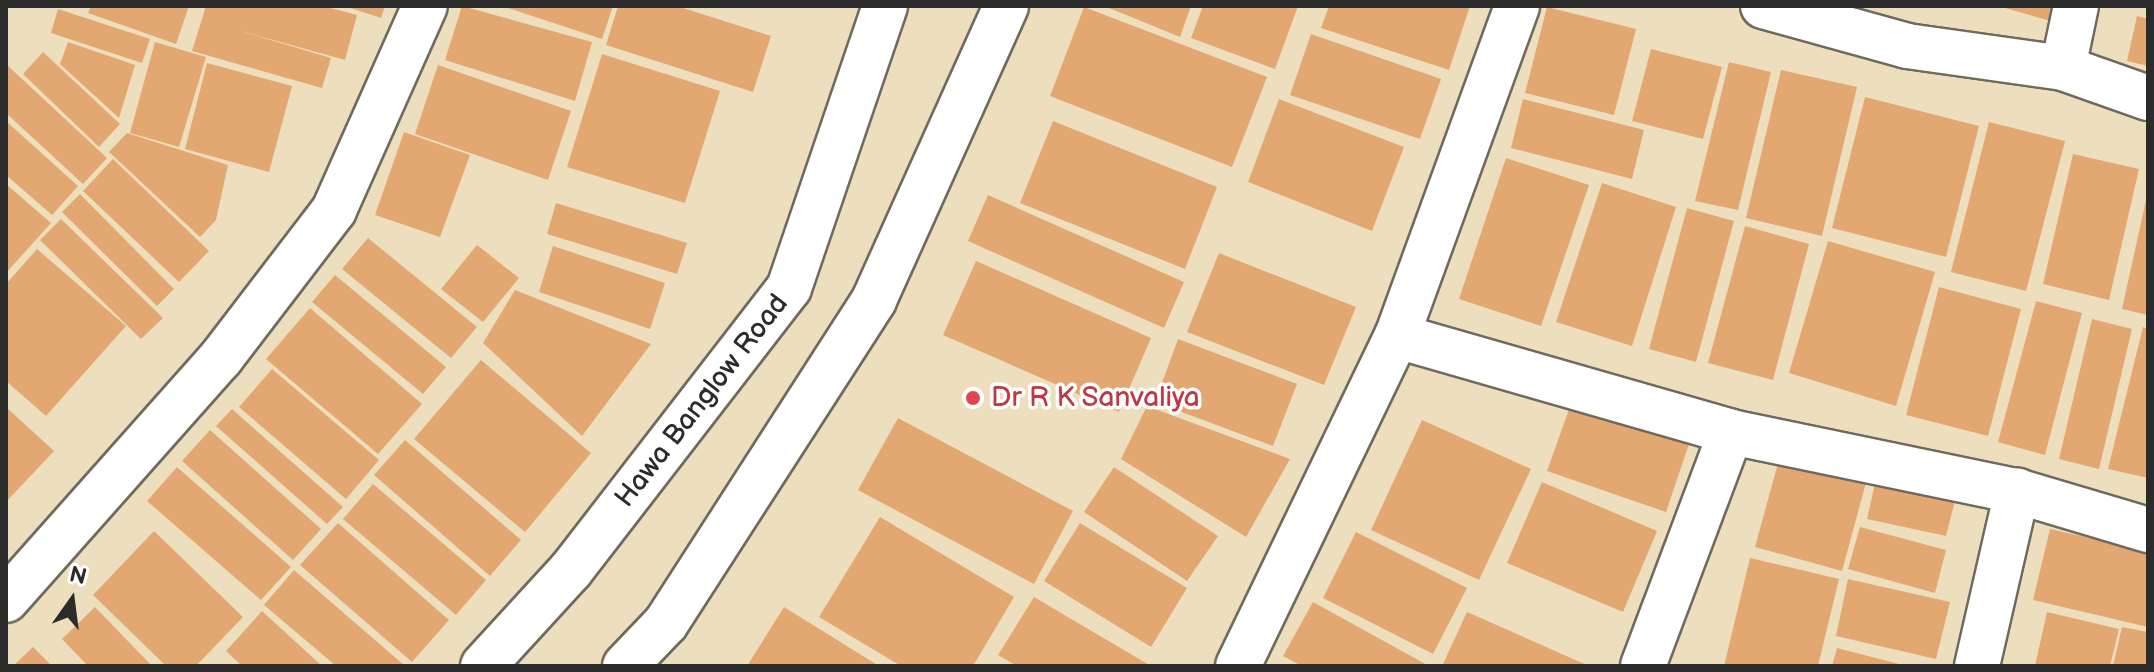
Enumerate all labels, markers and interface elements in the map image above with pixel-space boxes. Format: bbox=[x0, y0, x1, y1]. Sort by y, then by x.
street label: Hawa Banglow Road bbox=[608, 288, 796, 514]
place label: Dr R K Sanvaliya bbox=[991, 381, 1200, 415]
marker: Dr R K Sanvaliya bbox=[962, 387, 984, 409]
north arrow bbox=[32, 560, 112, 640]
text: N bbox=[67, 561, 89, 591]

